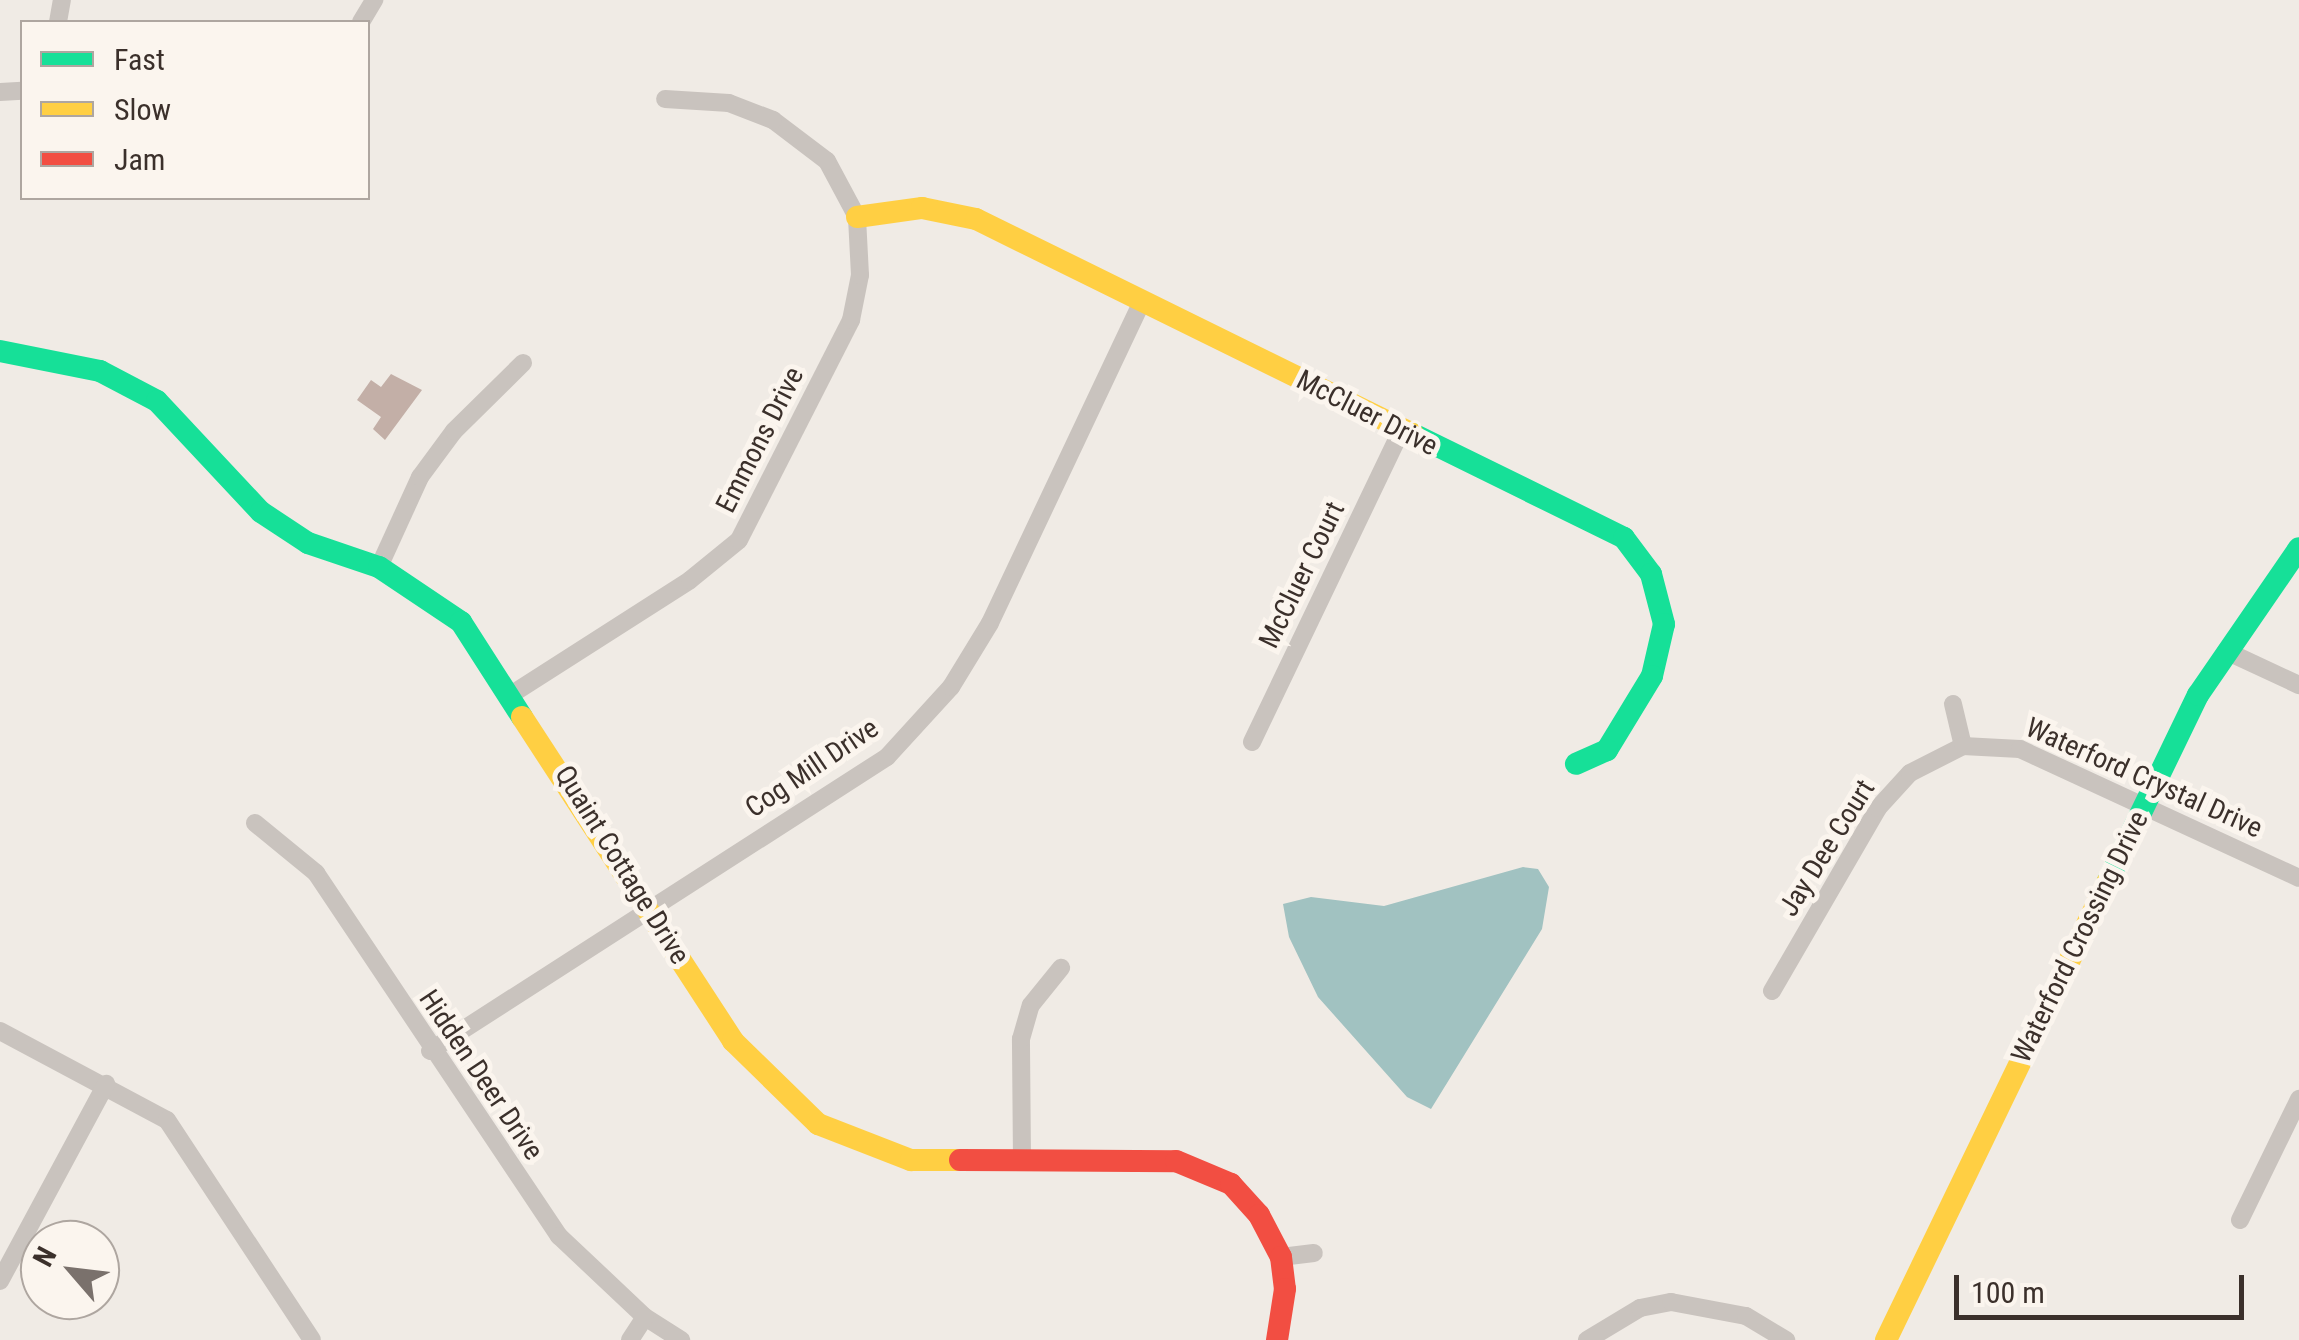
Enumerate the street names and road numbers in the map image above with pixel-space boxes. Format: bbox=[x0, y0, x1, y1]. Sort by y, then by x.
street label: Emmons Drive bbox=[709, 362, 811, 518]
street label: McCluer Drive bbox=[1291, 363, 1443, 463]
street label: McCluer Court bbox=[1252, 496, 1352, 654]
street label: Cog Mill Drive bbox=[739, 711, 885, 825]
street label: Waterford Crystal Drive bbox=[2020, 711, 2268, 845]
street label: Quaint Cottage Drive bbox=[547, 760, 697, 970]
street label: Jay Dee Court bbox=[1772, 774, 1882, 922]
street label: Waterford Crossing Drive bbox=[2004, 806, 2156, 1068]
street label: Hidden Deer Drive bbox=[412, 984, 550, 1166]

